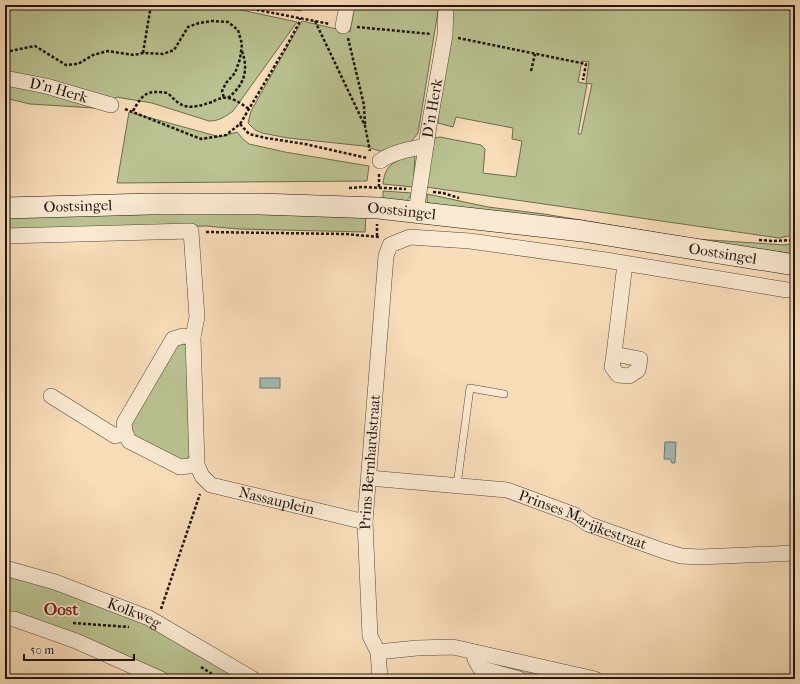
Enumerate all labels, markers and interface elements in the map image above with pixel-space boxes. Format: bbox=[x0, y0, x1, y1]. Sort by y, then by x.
street label: D'n Herk bbox=[28, 74, 90, 107]
street label: D'n Herk bbox=[418, 77, 446, 139]
street label: Oostsingel bbox=[43, 196, 113, 216]
street label: Oostsingel bbox=[367, 199, 437, 223]
street label: Oostsingel bbox=[687, 239, 758, 268]
street label: Prins Bernhardstraat bbox=[356, 393, 384, 530]
street label: Nassauplein bbox=[237, 483, 316, 519]
street label: Prinses Marijkestraat bbox=[516, 486, 650, 553]
street label: Kolkweg bbox=[105, 594, 165, 633]
district label: Oost bbox=[44, 599, 79, 619]
scale bar bbox=[24, 636, 134, 662]
text: 50 m bbox=[30, 643, 54, 657]

